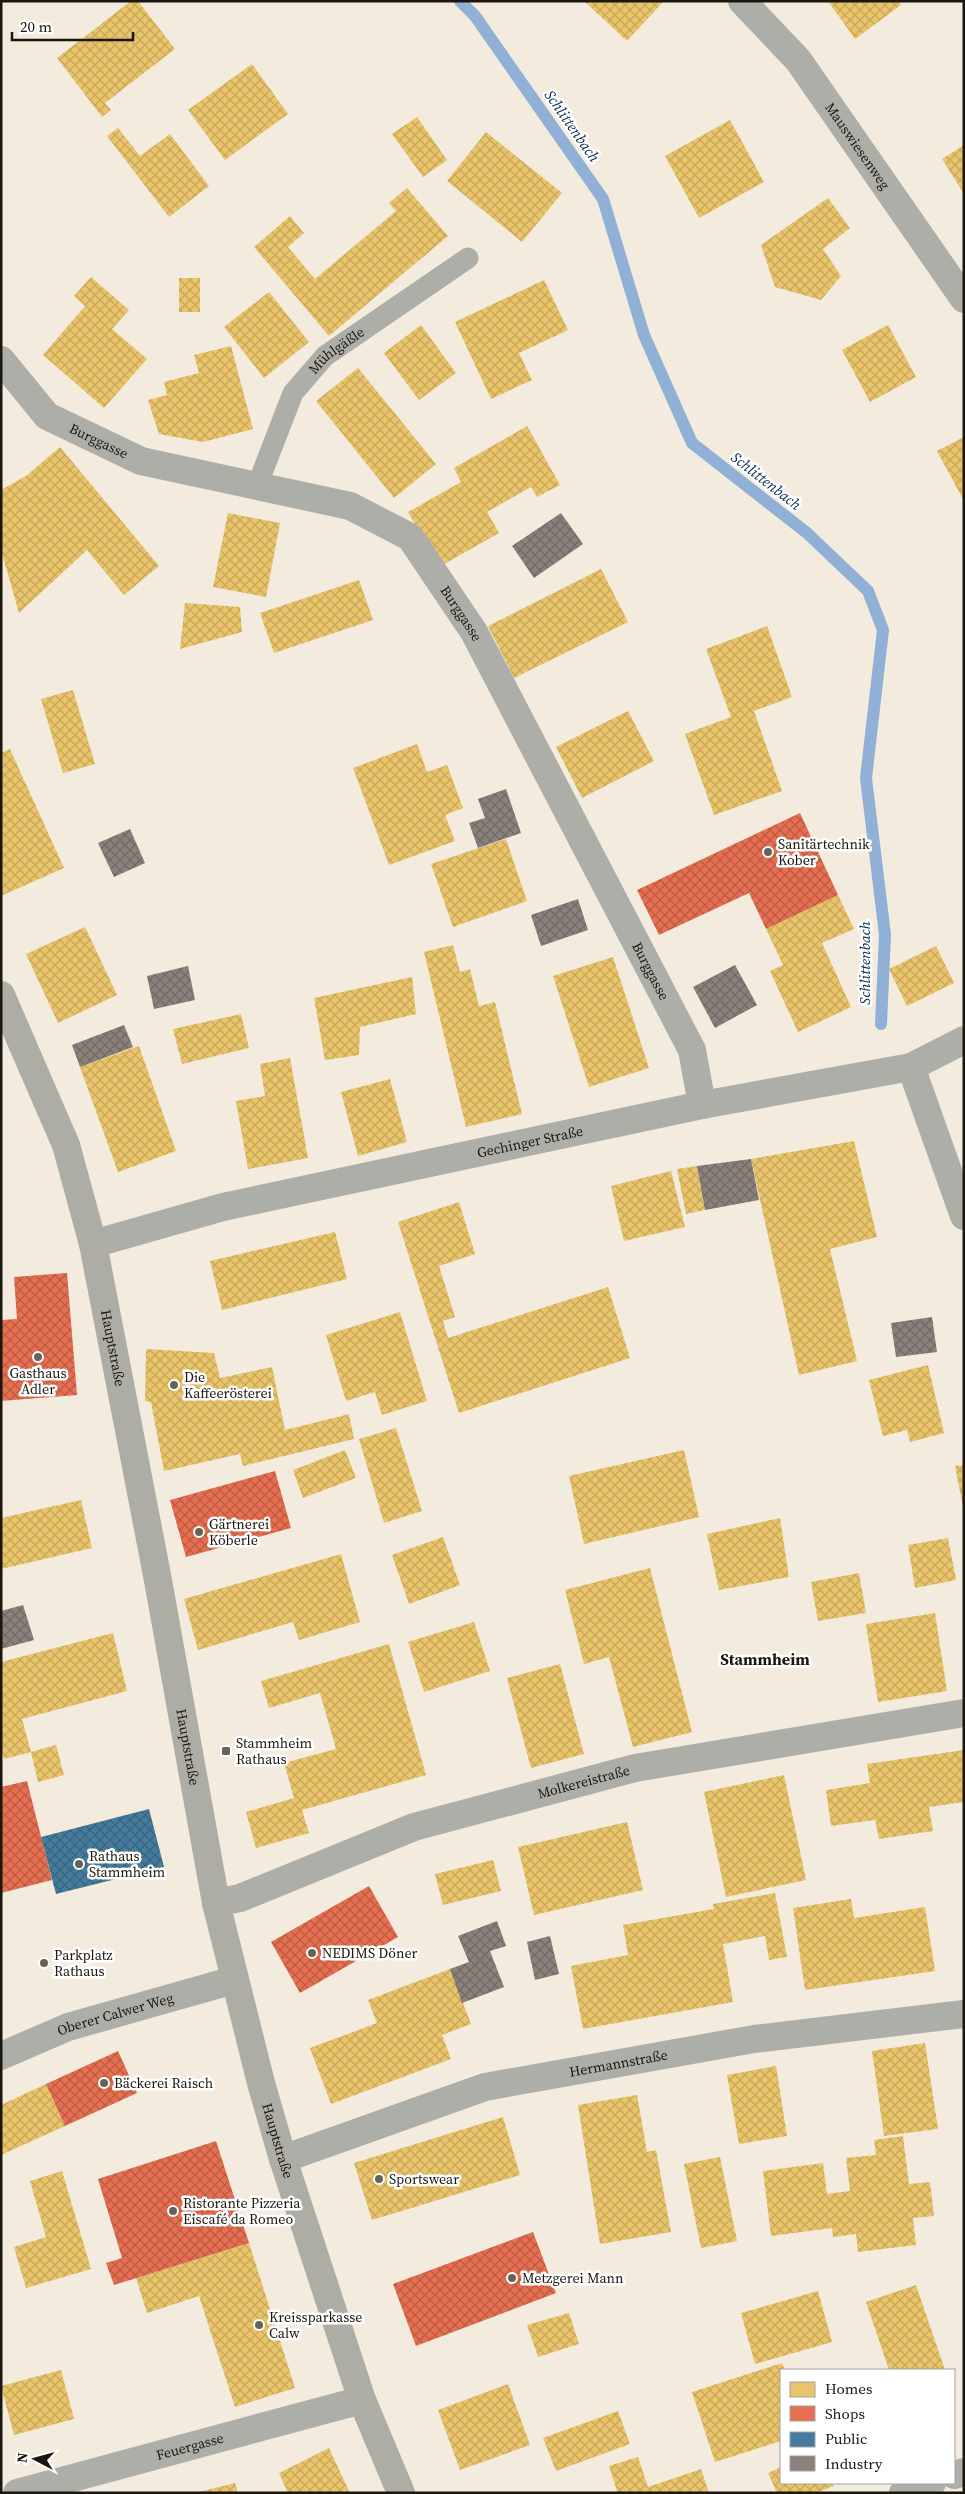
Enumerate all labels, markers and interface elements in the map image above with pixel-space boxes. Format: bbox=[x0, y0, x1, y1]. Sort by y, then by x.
scale bar bbox=[12, 10, 134, 42]
text: 20 m bbox=[20, 16, 52, 37]
water label: Schlittenbach bbox=[540, 85, 605, 166]
street label: Mauswiesenweg bbox=[820, 98, 895, 194]
street label: Mühlgäßle bbox=[304, 322, 368, 378]
street label: Burggasse bbox=[66, 418, 132, 463]
water label: Schlittenbach bbox=[727, 447, 806, 515]
street label: Burggasse bbox=[435, 582, 487, 645]
place label: Sanitärtechnik Kober bbox=[778, 834, 870, 870]
marker: Sanitärtechnik Kober bbox=[762, 846, 774, 858]
water label: Schlittenbach bbox=[854, 921, 875, 1005]
street label: Burggasse bbox=[627, 939, 674, 1004]
street label: Gechinger Straße bbox=[475, 1121, 585, 1163]
street label: Hauptstraße bbox=[96, 1308, 130, 1388]
marker: Gasthaus Adler bbox=[32, 1351, 44, 1363]
place label: Gasthaus Adler bbox=[9, 1363, 67, 1399]
place label: Die Kaffeerösterei bbox=[184, 1367, 272, 1403]
marker: Die Kaffeerösterei bbox=[168, 1379, 180, 1391]
place label: Gärtnerei Köberle bbox=[209, 1514, 269, 1550]
marker: Gärtnerei Köberle bbox=[193, 1526, 205, 1538]
district label: Stammheim bbox=[720, 1648, 810, 1670]
street label: Hauptstraße bbox=[171, 1707, 205, 1787]
place label: Stammheim Rathaus bbox=[236, 1733, 313, 1769]
marker: Stammheim Rathaus bbox=[220, 1745, 232, 1757]
street label: Molkereistraße bbox=[535, 1760, 632, 1804]
place label: Rathaus Stammheim bbox=[89, 1846, 166, 1882]
marker: Rathaus Stammheim bbox=[73, 1858, 85, 1870]
place label: NEDIMS Döner bbox=[322, 1943, 418, 1963]
place label: Parkplatz Rathaus bbox=[54, 1945, 113, 1981]
marker: NEDIMS Döner bbox=[306, 1947, 318, 1959]
marker: Parkplatz Rathaus bbox=[38, 1957, 50, 1969]
street label: Oberer Calwer Weg bbox=[54, 1988, 176, 2041]
street label: Hermannstraße bbox=[568, 2045, 669, 2082]
place label: Bäckerei Raisch bbox=[114, 2073, 213, 2093]
marker: Bäckerei Raisch bbox=[98, 2077, 110, 2089]
street label: Hauptstraße bbox=[257, 2101, 299, 2181]
place label: Sportswear bbox=[389, 2169, 459, 2189]
marker: Sportswear bbox=[373, 2173, 385, 2185]
place label: Ristorante Pizzeria Eiscafé da Romeo bbox=[183, 2193, 301, 2229]
marker: Ristorante Pizzeria Eiscafé da Romeo bbox=[167, 2205, 179, 2217]
place label: Metzgerei Mann bbox=[522, 2268, 624, 2288]
marker: Metzgerei Mann bbox=[506, 2272, 518, 2284]
place label: Kreissparkasse Calw bbox=[269, 2307, 363, 2343]
marker: Kreissparkasse Calw bbox=[253, 2319, 265, 2331]
legend bbox=[780, 2369, 955, 2484]
text: Homes bbox=[825, 2378, 872, 2399]
text: Shops bbox=[825, 2403, 865, 2424]
street label: Feuergasse bbox=[154, 2428, 226, 2465]
text: Public bbox=[825, 2428, 867, 2449]
north arrow bbox=[10, 2434, 60, 2484]
text: N bbox=[12, 2452, 33, 2464]
text: Industry bbox=[825, 2453, 883, 2474]

